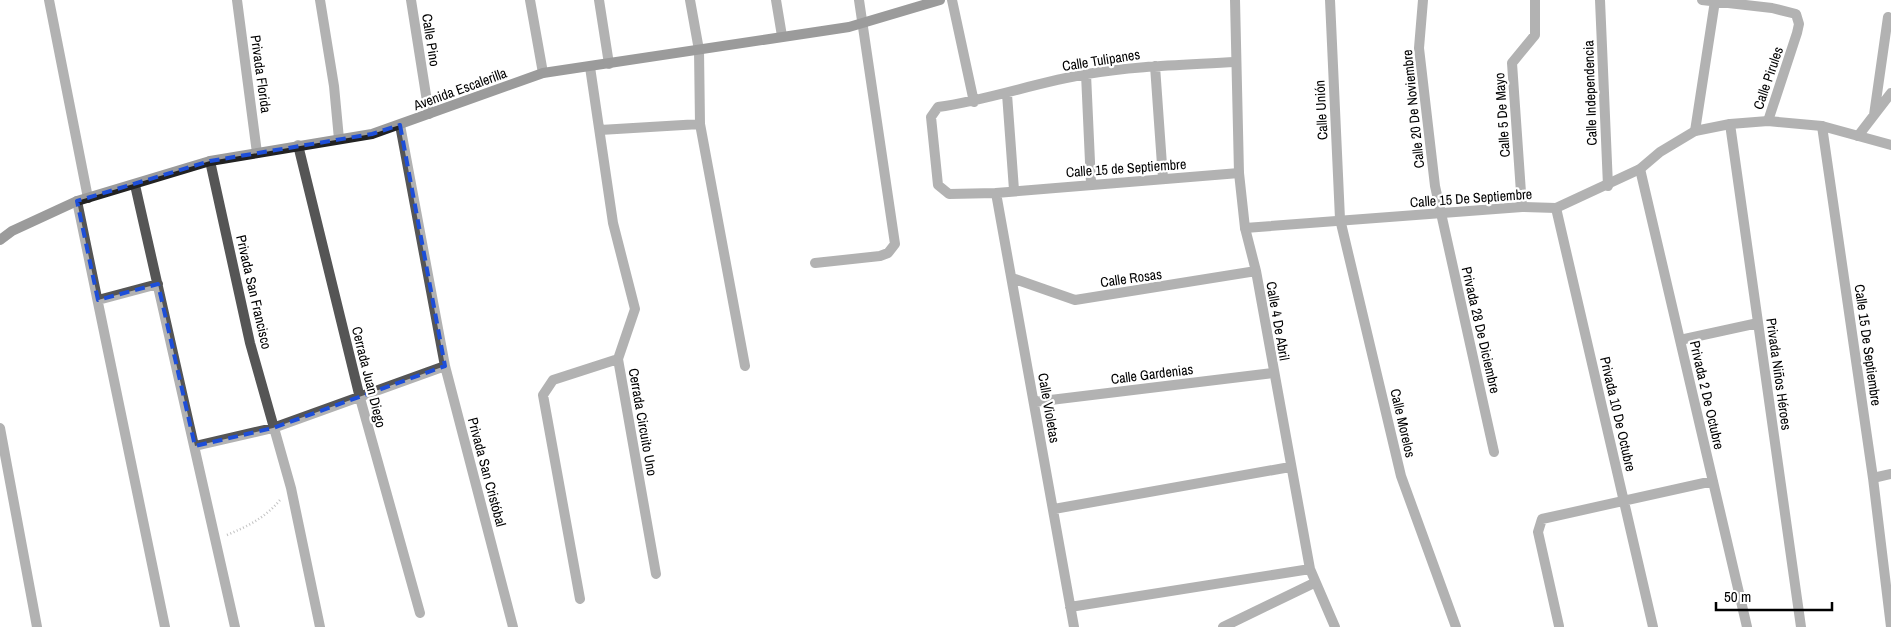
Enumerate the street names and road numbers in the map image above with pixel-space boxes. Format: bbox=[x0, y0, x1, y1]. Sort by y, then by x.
street label: Calle Pino bbox=[418, 12, 444, 68]
street label: Privada Florida bbox=[247, 34, 275, 115]
street label: Calle Independencia bbox=[1579, 39, 1601, 146]
street label: Calle Pirules bbox=[1749, 44, 1787, 112]
street label: Calle Tulipanes bbox=[1061, 45, 1141, 75]
street label: Calle 20 De Noviembre bbox=[1398, 49, 1428, 169]
street label: Avenida Escalerilla bbox=[410, 64, 510, 115]
street label: Calle 5 De Mayo bbox=[1490, 72, 1514, 158]
street label: Calle Unión bbox=[1310, 80, 1332, 140]
street label: Calle 15 de Septiembre bbox=[1065, 155, 1187, 181]
street label: Calle 15 De Septiembre bbox=[1409, 185, 1533, 211]
street label: Privada San Francisco bbox=[232, 233, 276, 351]
street label: Calle Rosas bbox=[1099, 265, 1163, 291]
street label: Privada 28 De Diciembre bbox=[1458, 265, 1504, 395]
street label: Calle 4 De Abril bbox=[1262, 280, 1294, 362]
street label: Calle 15 De Septiembre bbox=[1851, 283, 1885, 407]
street label: Privada Niños Héroes bbox=[1762, 317, 1796, 431]
street label: Cerrada Juan Diego bbox=[348, 325, 390, 429]
street label: Privada 2 De Octubre bbox=[1686, 339, 1728, 451]
street label: Privada 10 De Octubre bbox=[1596, 355, 1640, 473]
street label: Calle Gardenias bbox=[1110, 360, 1195, 388]
street label: Cerrada Circuito Uno bbox=[625, 367, 661, 477]
street label: Calle Violetas bbox=[1034, 372, 1064, 445]
street label: Calle Morelos bbox=[1386, 387, 1420, 459]
street label: Privada San Cristóbal bbox=[464, 415, 510, 529]

